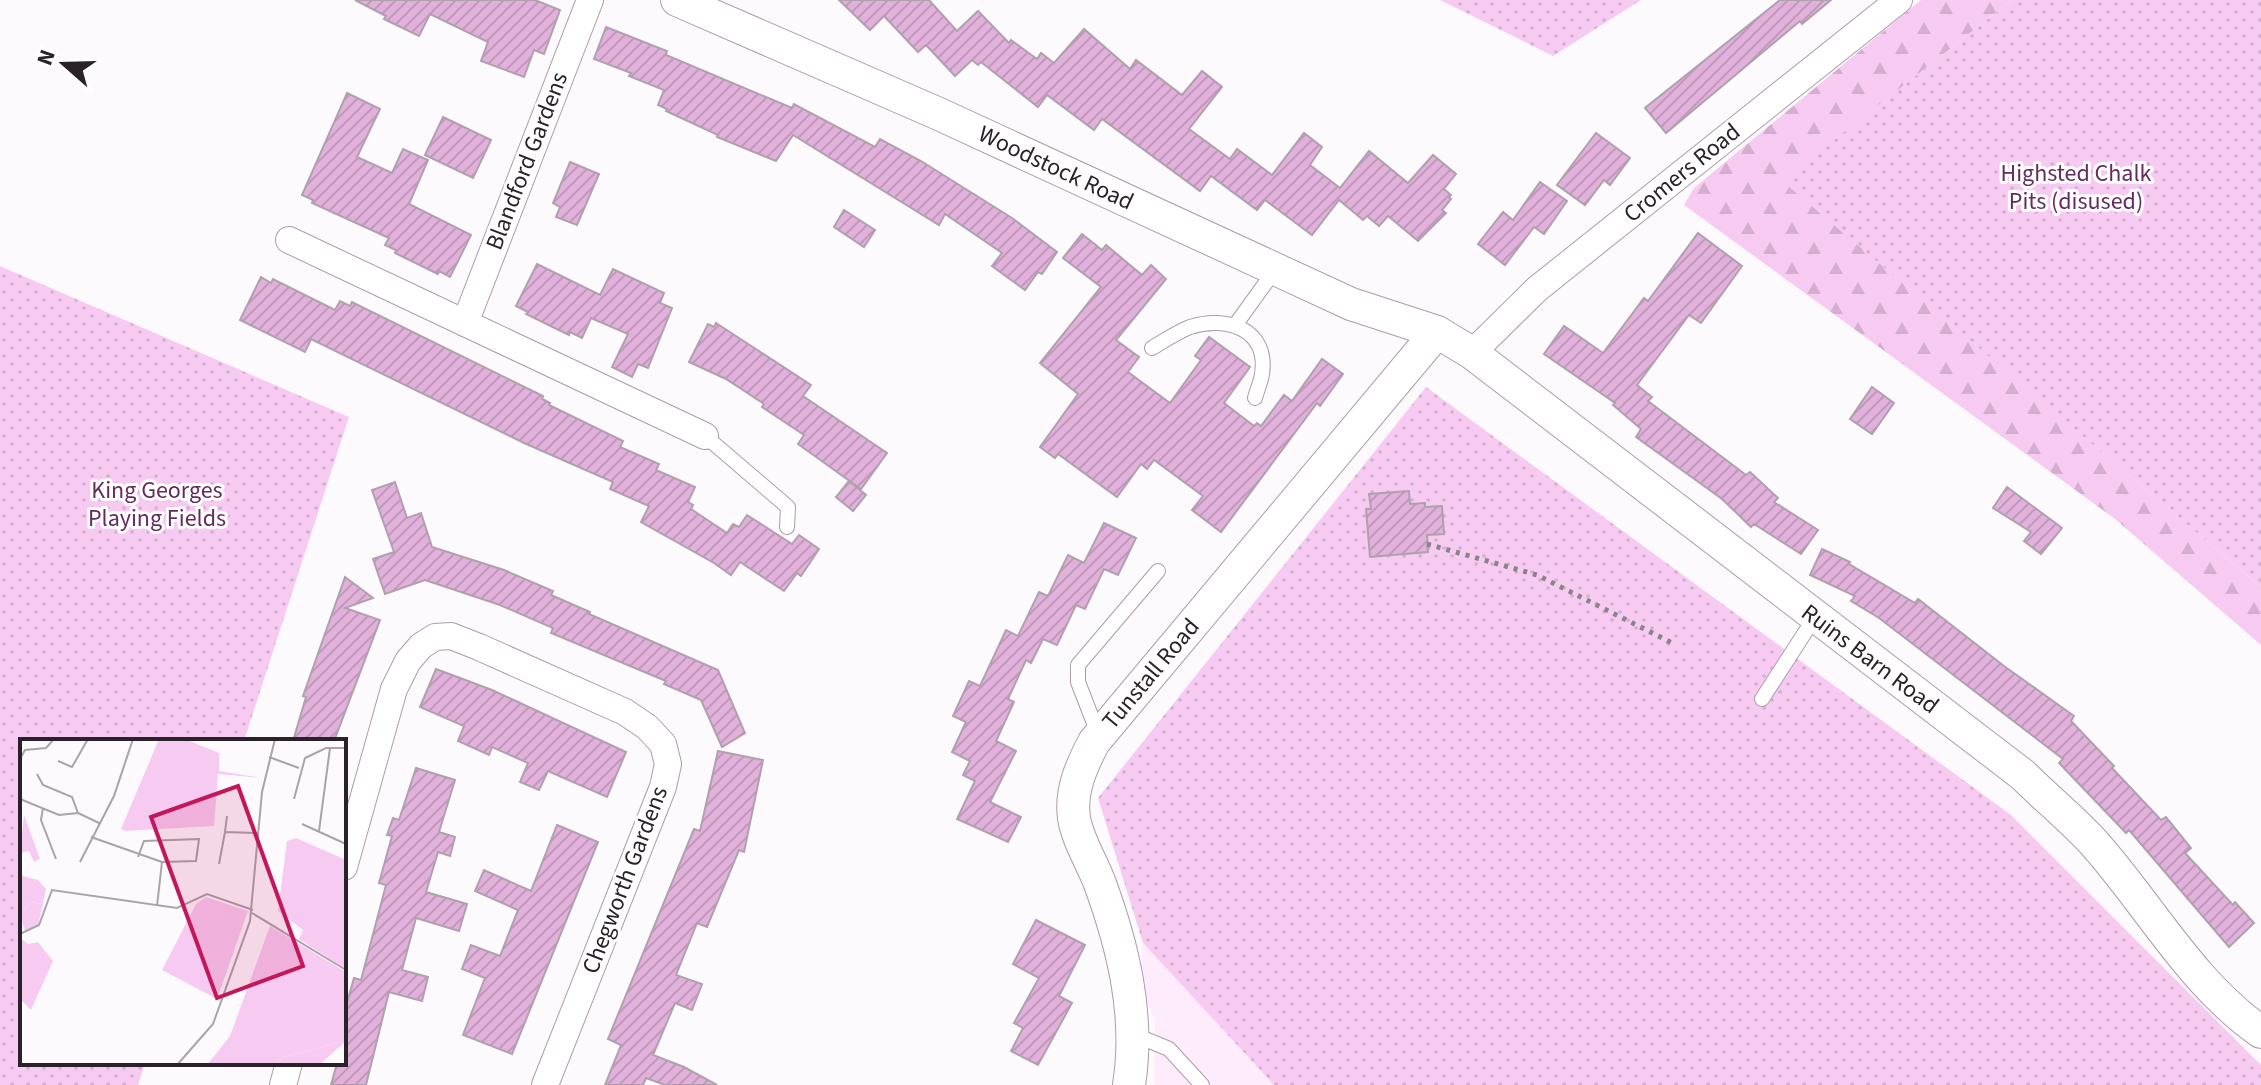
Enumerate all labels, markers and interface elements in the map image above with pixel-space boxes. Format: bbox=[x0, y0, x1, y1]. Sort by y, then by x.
north arrow bbox=[24, 24, 104, 104]
text: N bbox=[29, 45, 64, 70]
street label: Blandford Gardens bbox=[477, 67, 577, 255]
street label: Cromers Road bbox=[1616, 115, 1748, 231]
street label: Woodstock Road bbox=[973, 117, 1139, 219]
park label: Highsted Chalk Pits (disused) bbox=[2001, 156, 2152, 219]
park label: King Georges Playing Fields bbox=[88, 473, 226, 536]
street label: Ruins Barn Road bbox=[1794, 596, 1946, 722]
street label: Tunstall Road bbox=[1094, 611, 1208, 737]
inset map bbox=[20, 739, 346, 1065]
street label: Chegworth Gardens bbox=[573, 781, 677, 979]

